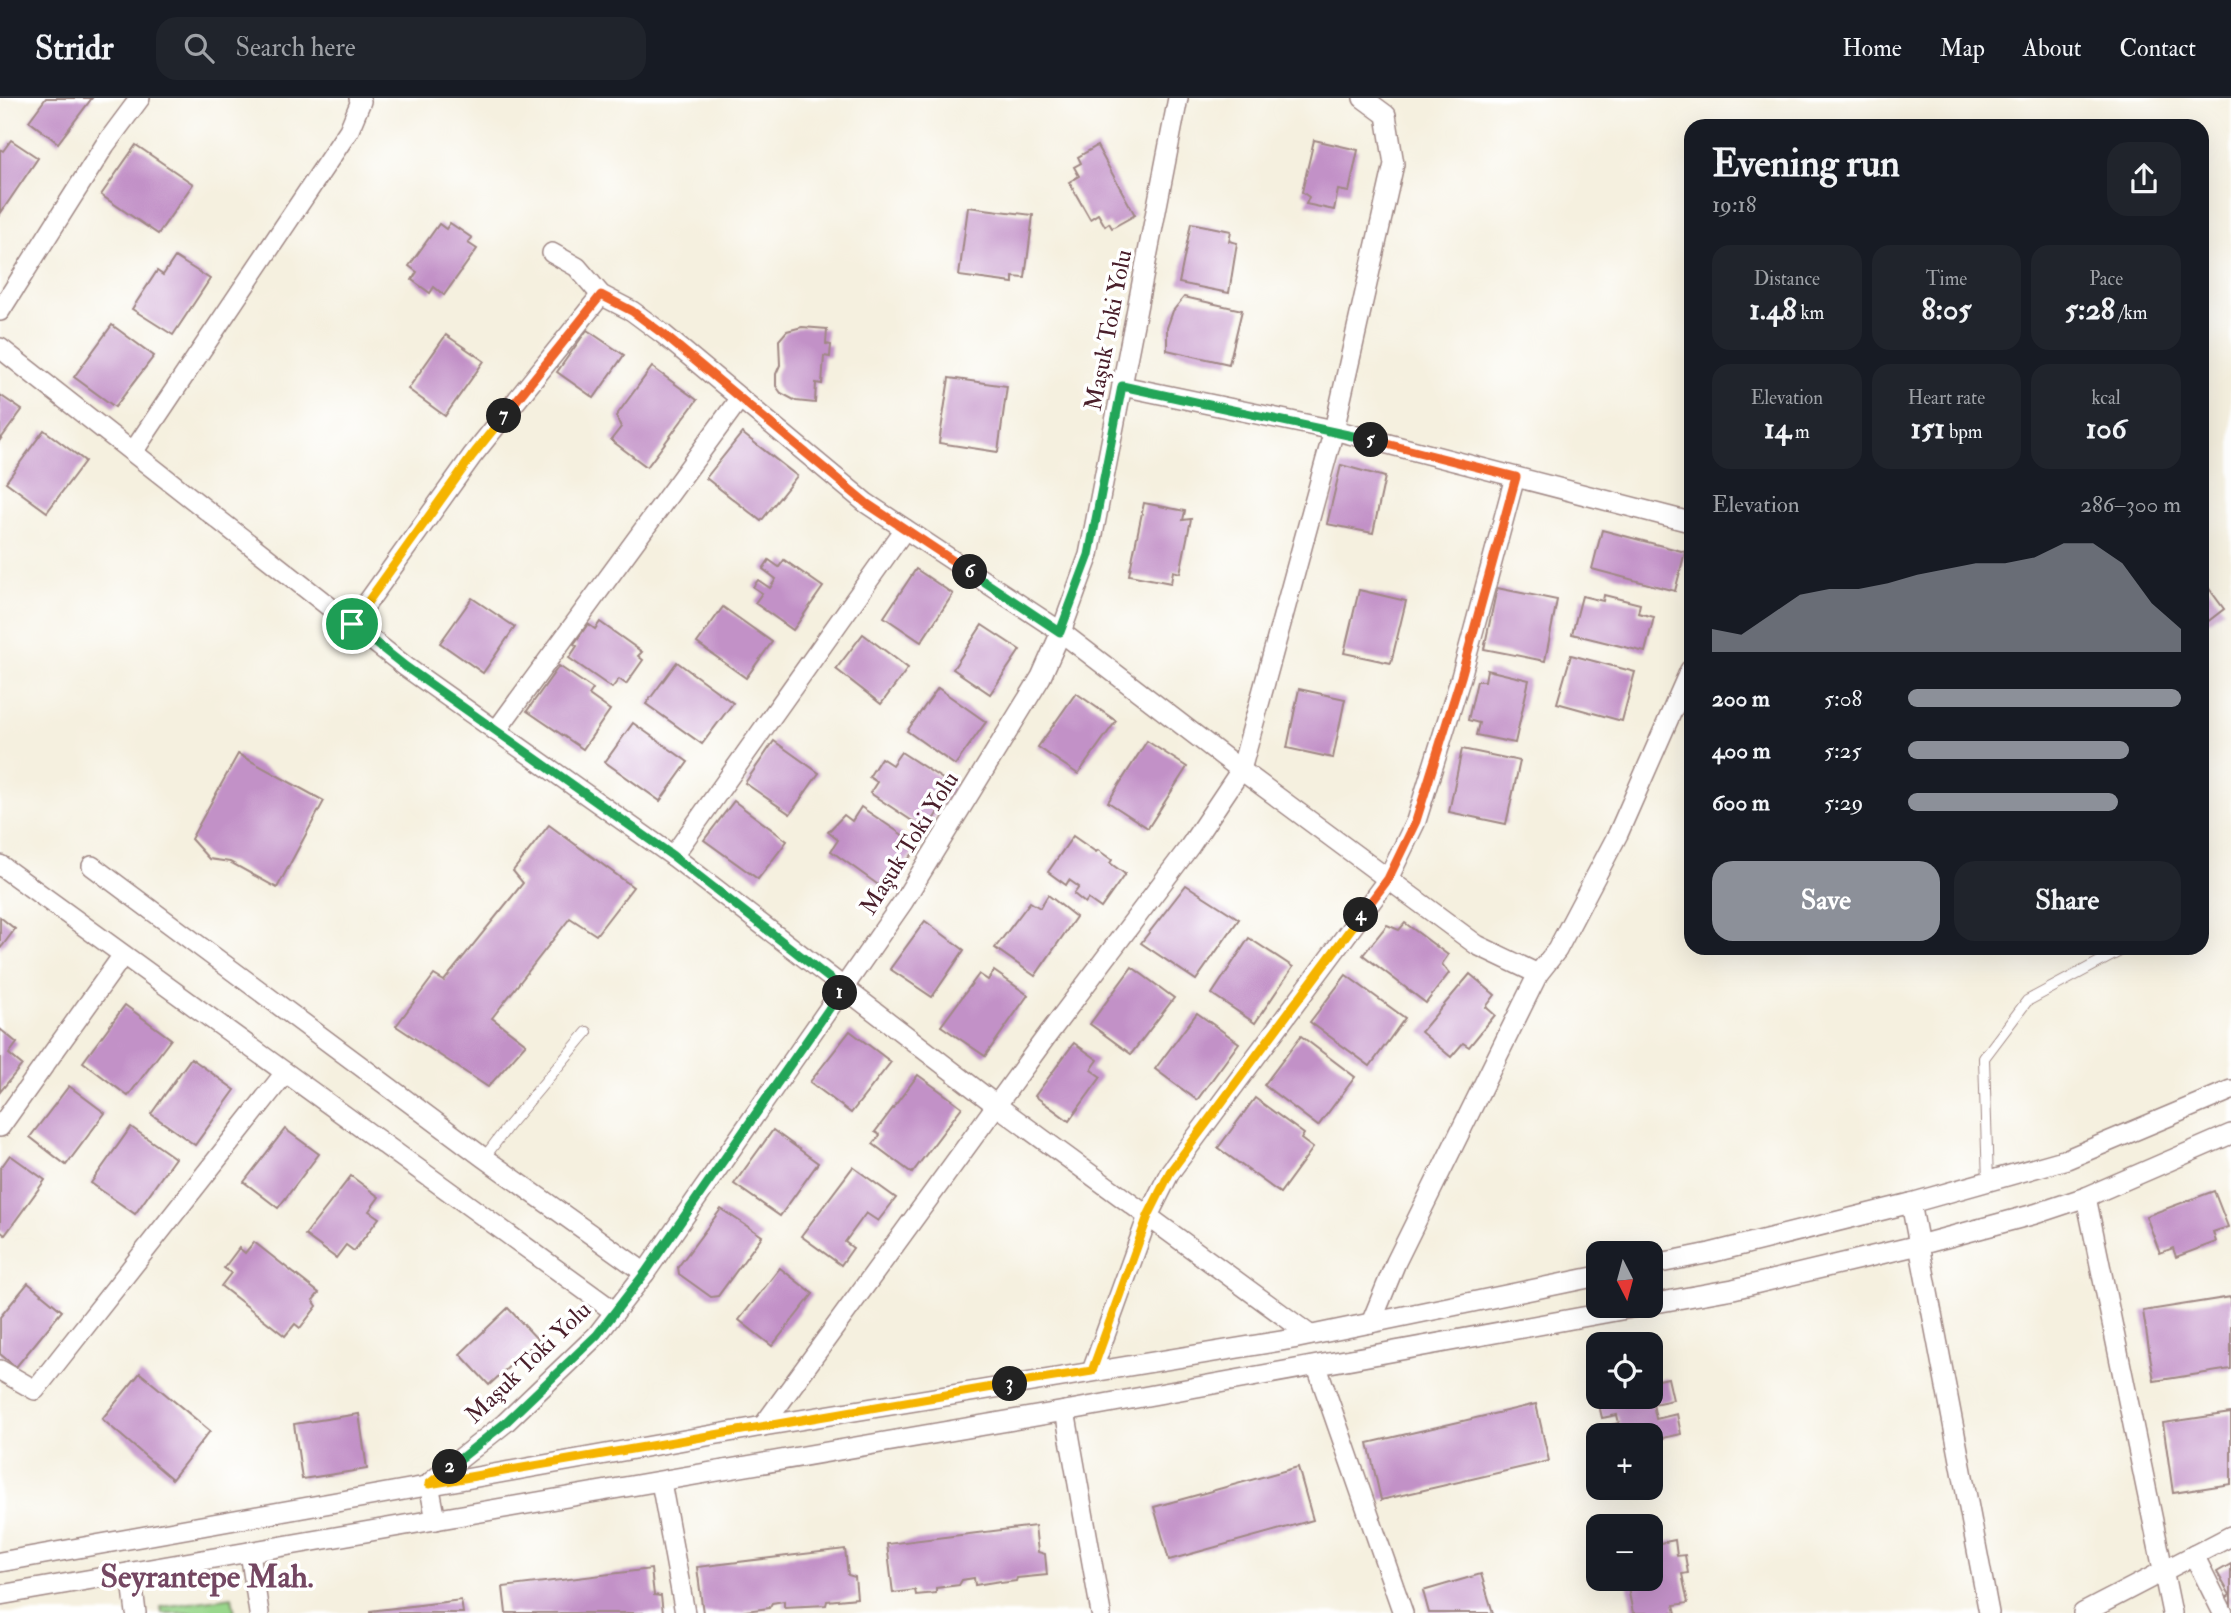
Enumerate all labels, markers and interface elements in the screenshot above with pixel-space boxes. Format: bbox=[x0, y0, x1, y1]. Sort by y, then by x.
search box bbox=[156, 17, 646, 80]
text: Stridr bbox=[35, 28, 114, 69]
icon: search bbox=[180, 29, 218, 67]
text: Search here bbox=[236, 32, 356, 64]
text: Home bbox=[1842, 33, 1902, 64]
text: Map bbox=[1940, 33, 1985, 64]
text: About bbox=[2023, 33, 2082, 64]
text: Contact bbox=[2120, 33, 2196, 64]
text: Evening run bbox=[1712, 140, 1900, 188]
button: share bbox=[2107, 142, 2181, 216]
text: 19:18 bbox=[1712, 190, 1757, 219]
street label: Maşuk Toki Yolu bbox=[1078, 247, 1139, 413]
text: Distance bbox=[1754, 267, 1820, 291]
text: Time bbox=[1926, 267, 1967, 291]
text: Pace bbox=[2089, 267, 2123, 291]
text: 1.48 bbox=[1749, 291, 1797, 328]
text: 8:05 bbox=[1921, 291, 1972, 328]
text: 5:28 bbox=[2065, 291, 2115, 328]
text: km bbox=[1797, 301, 1824, 325]
text: /km bbox=[2115, 301, 2147, 325]
text: Elevation bbox=[1751, 386, 1823, 410]
text: Heart rate bbox=[1908, 386, 1985, 410]
text: kcal bbox=[2092, 386, 2121, 410]
pin: 7 bbox=[486, 398, 522, 434]
text: 7 bbox=[499, 403, 508, 427]
text: 14 bbox=[1764, 410, 1791, 447]
text: 151 bbox=[1910, 410, 1945, 447]
text: 106 bbox=[2086, 410, 2127, 447]
text: m bbox=[1791, 420, 1810, 444]
text: bpm bbox=[1945, 420, 1983, 444]
pin: 5 bbox=[1354, 422, 1388, 458]
text: 5 bbox=[1366, 427, 1375, 451]
text: Elevation bbox=[1712, 490, 1800, 519]
text: 286–300 m bbox=[2080, 490, 2181, 519]
pin: 6 bbox=[953, 554, 988, 589]
text: 6 bbox=[965, 559, 974, 583]
pin bbox=[322, 594, 382, 654]
icon: arrive bbox=[333, 605, 371, 643]
text: 200 m bbox=[1712, 684, 1770, 713]
text: 5:08 bbox=[1824, 684, 1862, 713]
text: 400 m bbox=[1712, 736, 1771, 765]
text: 5:25 bbox=[1824, 736, 1862, 765]
street label: Maşuk Toki Yolu bbox=[853, 766, 966, 921]
text: 600 m bbox=[1712, 788, 1770, 817]
text: 5:29 bbox=[1824, 788, 1863, 817]
button: Save bbox=[1712, 861, 1940, 941]
button: Share bbox=[1954, 861, 2181, 941]
pin: 4 bbox=[1344, 898, 1378, 932]
text: 4 bbox=[1355, 902, 1366, 926]
pin: 1 bbox=[822, 976, 858, 1010]
text: 1 bbox=[836, 980, 843, 1004]
north arrow bbox=[1586, 1241, 1662, 1318]
map controls bbox=[1586, 1241, 1663, 1591]
street label: Maşuk Toki Yolu bbox=[459, 1294, 598, 1430]
button: locate bbox=[1586, 1332, 1663, 1409]
pin: 3 bbox=[992, 1366, 1028, 1402]
text: 3 bbox=[1006, 1371, 1013, 1395]
button: + bbox=[1586, 1423, 1663, 1500]
pin: 2 bbox=[433, 1450, 468, 1484]
text: 2 bbox=[445, 1454, 454, 1478]
button: − bbox=[1586, 1514, 1663, 1591]
district label: Seyrantepe Mah. bbox=[100, 1557, 314, 1597]

